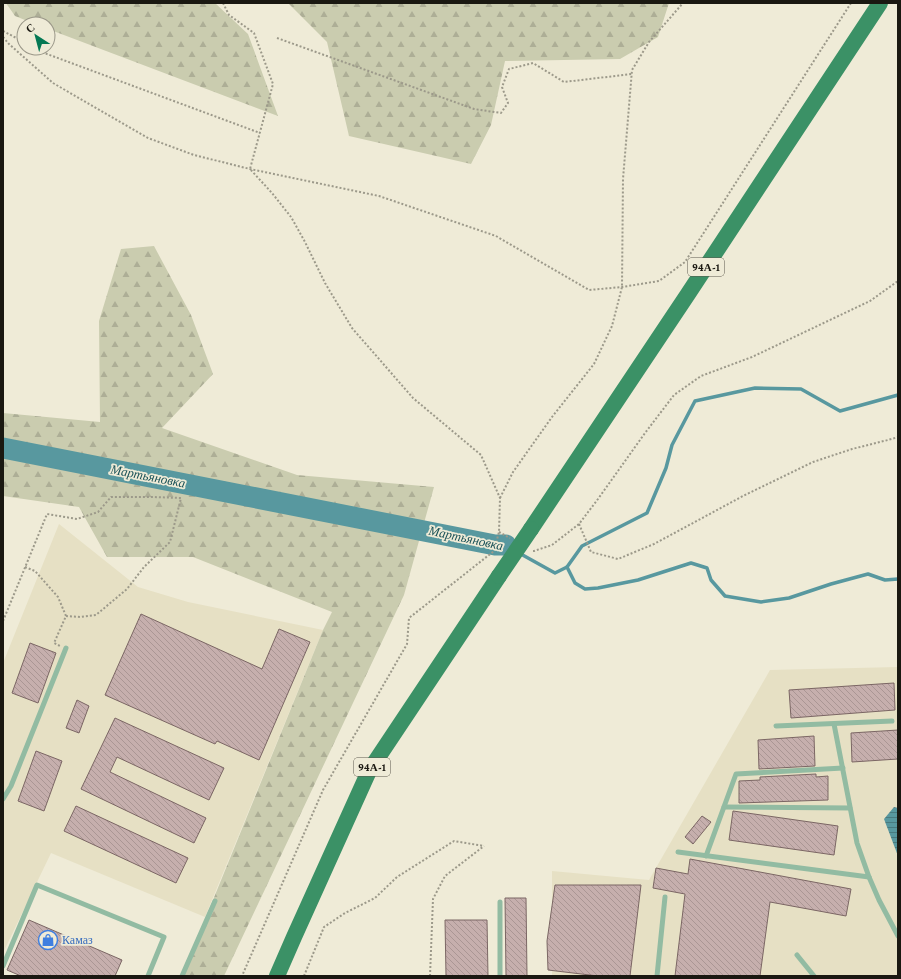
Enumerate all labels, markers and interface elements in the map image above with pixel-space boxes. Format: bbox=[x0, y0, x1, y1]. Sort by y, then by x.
north arrow bbox=[16, 16, 56, 56]
text: С bbox=[23, 21, 37, 35]
road number: 94А-1 bbox=[688, 258, 724, 276]
water label: Мартьяновка bbox=[108, 461, 187, 491]
water label: Мартьяновка bbox=[426, 523, 505, 553]
road number: 94А-1 bbox=[354, 758, 390, 776]
shop icon: Камаз bbox=[37, 929, 59, 951]
place label: Камаз bbox=[62, 933, 93, 947]

